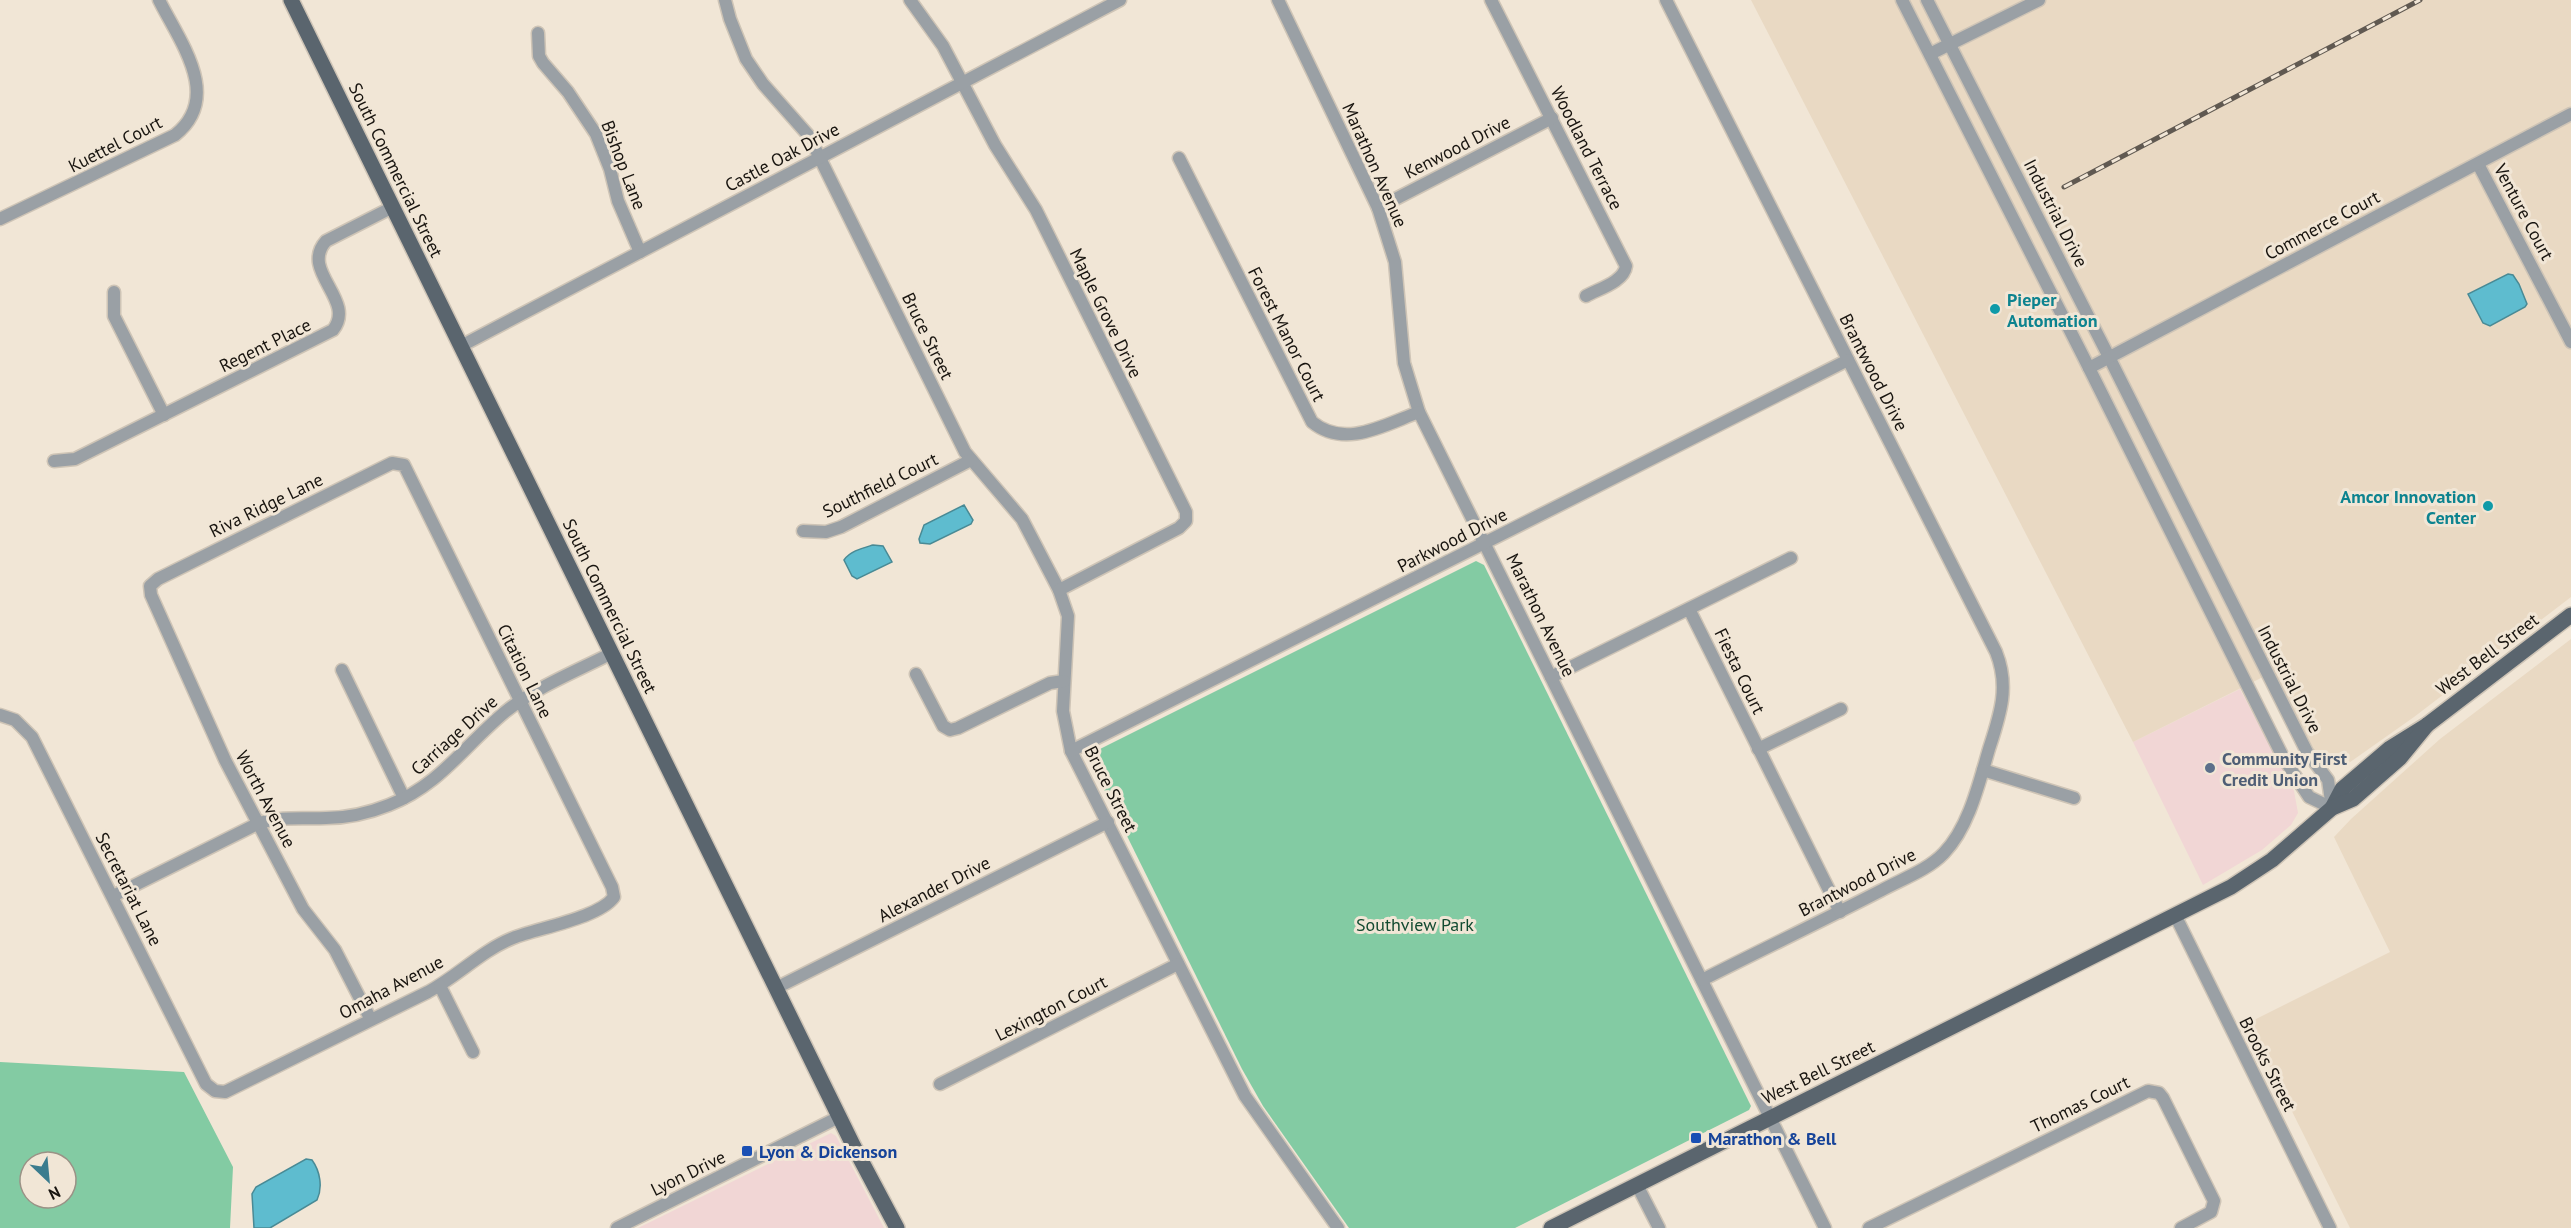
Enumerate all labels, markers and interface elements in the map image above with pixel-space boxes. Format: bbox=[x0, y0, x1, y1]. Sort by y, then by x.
street label: South Commercial Street bbox=[344, 79, 448, 261]
street label: Woodland Terrace bbox=[1546, 82, 1628, 214]
street label: Marathon Avenue bbox=[1337, 99, 1413, 231]
street label: Kenwood Drive bbox=[1400, 110, 1514, 184]
street label: Kuettel Court bbox=[64, 111, 166, 177]
street label: Bishop Lane bbox=[596, 117, 652, 213]
street label: Castle Oak Drive bbox=[721, 117, 843, 197]
street label: Industrial Drive bbox=[2019, 155, 2093, 271]
street label: Venture Court bbox=[2489, 159, 2559, 264]
street label: Commerce Court bbox=[2260, 185, 2384, 265]
street label: Maple Grove Drive bbox=[1065, 244, 1147, 382]
street label: Forest Manor Court bbox=[1243, 263, 1331, 405]
place label: Pieper Automation bbox=[2007, 288, 2097, 332]
street label: Bruce Street bbox=[897, 289, 959, 383]
marker: Pieper Automation bbox=[1988, 302, 2002, 316]
street label: Brantwood Drive bbox=[1835, 309, 1913, 435]
street label: Regent Place bbox=[215, 313, 315, 377]
street label: Southfield Court bbox=[819, 447, 941, 523]
street label: Riva Ridge Lane bbox=[205, 468, 327, 542]
place label: Amcor Innovation Center bbox=[2340, 485, 2477, 529]
marker: Amcor Innovation Center bbox=[2481, 499, 2495, 513]
street label: Parkwood Drive bbox=[1393, 502, 1511, 578]
street label: South Commercial Street bbox=[558, 515, 662, 697]
street label: Marathon Avenue bbox=[1501, 550, 1581, 680]
street label: West Bell Street bbox=[2431, 608, 2543, 700]
street label: Citation Lane bbox=[492, 620, 558, 722]
street label: Industrial Drive bbox=[2253, 621, 2327, 737]
street label: Fiesta Court bbox=[1709, 624, 1771, 718]
street label: Carriage Drive bbox=[406, 690, 502, 780]
street label: Bruce Street bbox=[1079, 742, 1143, 836]
street label: Worth Avenue bbox=[231, 746, 301, 852]
place label: Community First Credit Union bbox=[2222, 747, 2348, 791]
marker: Community First Credit Union bbox=[2203, 761, 2217, 775]
street label: Secretariat Lane bbox=[90, 828, 168, 950]
street label: Brantwood Drive bbox=[1794, 843, 1920, 921]
street label: Alexander Drive bbox=[874, 851, 994, 927]
park label: Southview Park bbox=[1356, 913, 1474, 936]
street label: Omaha Avenue bbox=[335, 950, 447, 1024]
street label: Lexington Court bbox=[991, 970, 1111, 1046]
street label: Brooks Street bbox=[2234, 1013, 2302, 1115]
street label: West Bell Street bbox=[1758, 1035, 1878, 1109]
street label: Thomas Court bbox=[2027, 1070, 2133, 1138]
place label: Marathon & Bell bbox=[1708, 1127, 1837, 1150]
marker: Marathon & Bell bbox=[1689, 1131, 1703, 1145]
place label: Lyon & Dickenson bbox=[759, 1140, 897, 1163]
marker: Lyon & Dickenson bbox=[740, 1144, 754, 1158]
street label: Lyon Drive bbox=[647, 1145, 729, 1201]
north arrow bbox=[18, 1150, 78, 1210]
text: N bbox=[45, 1182, 64, 1205]

